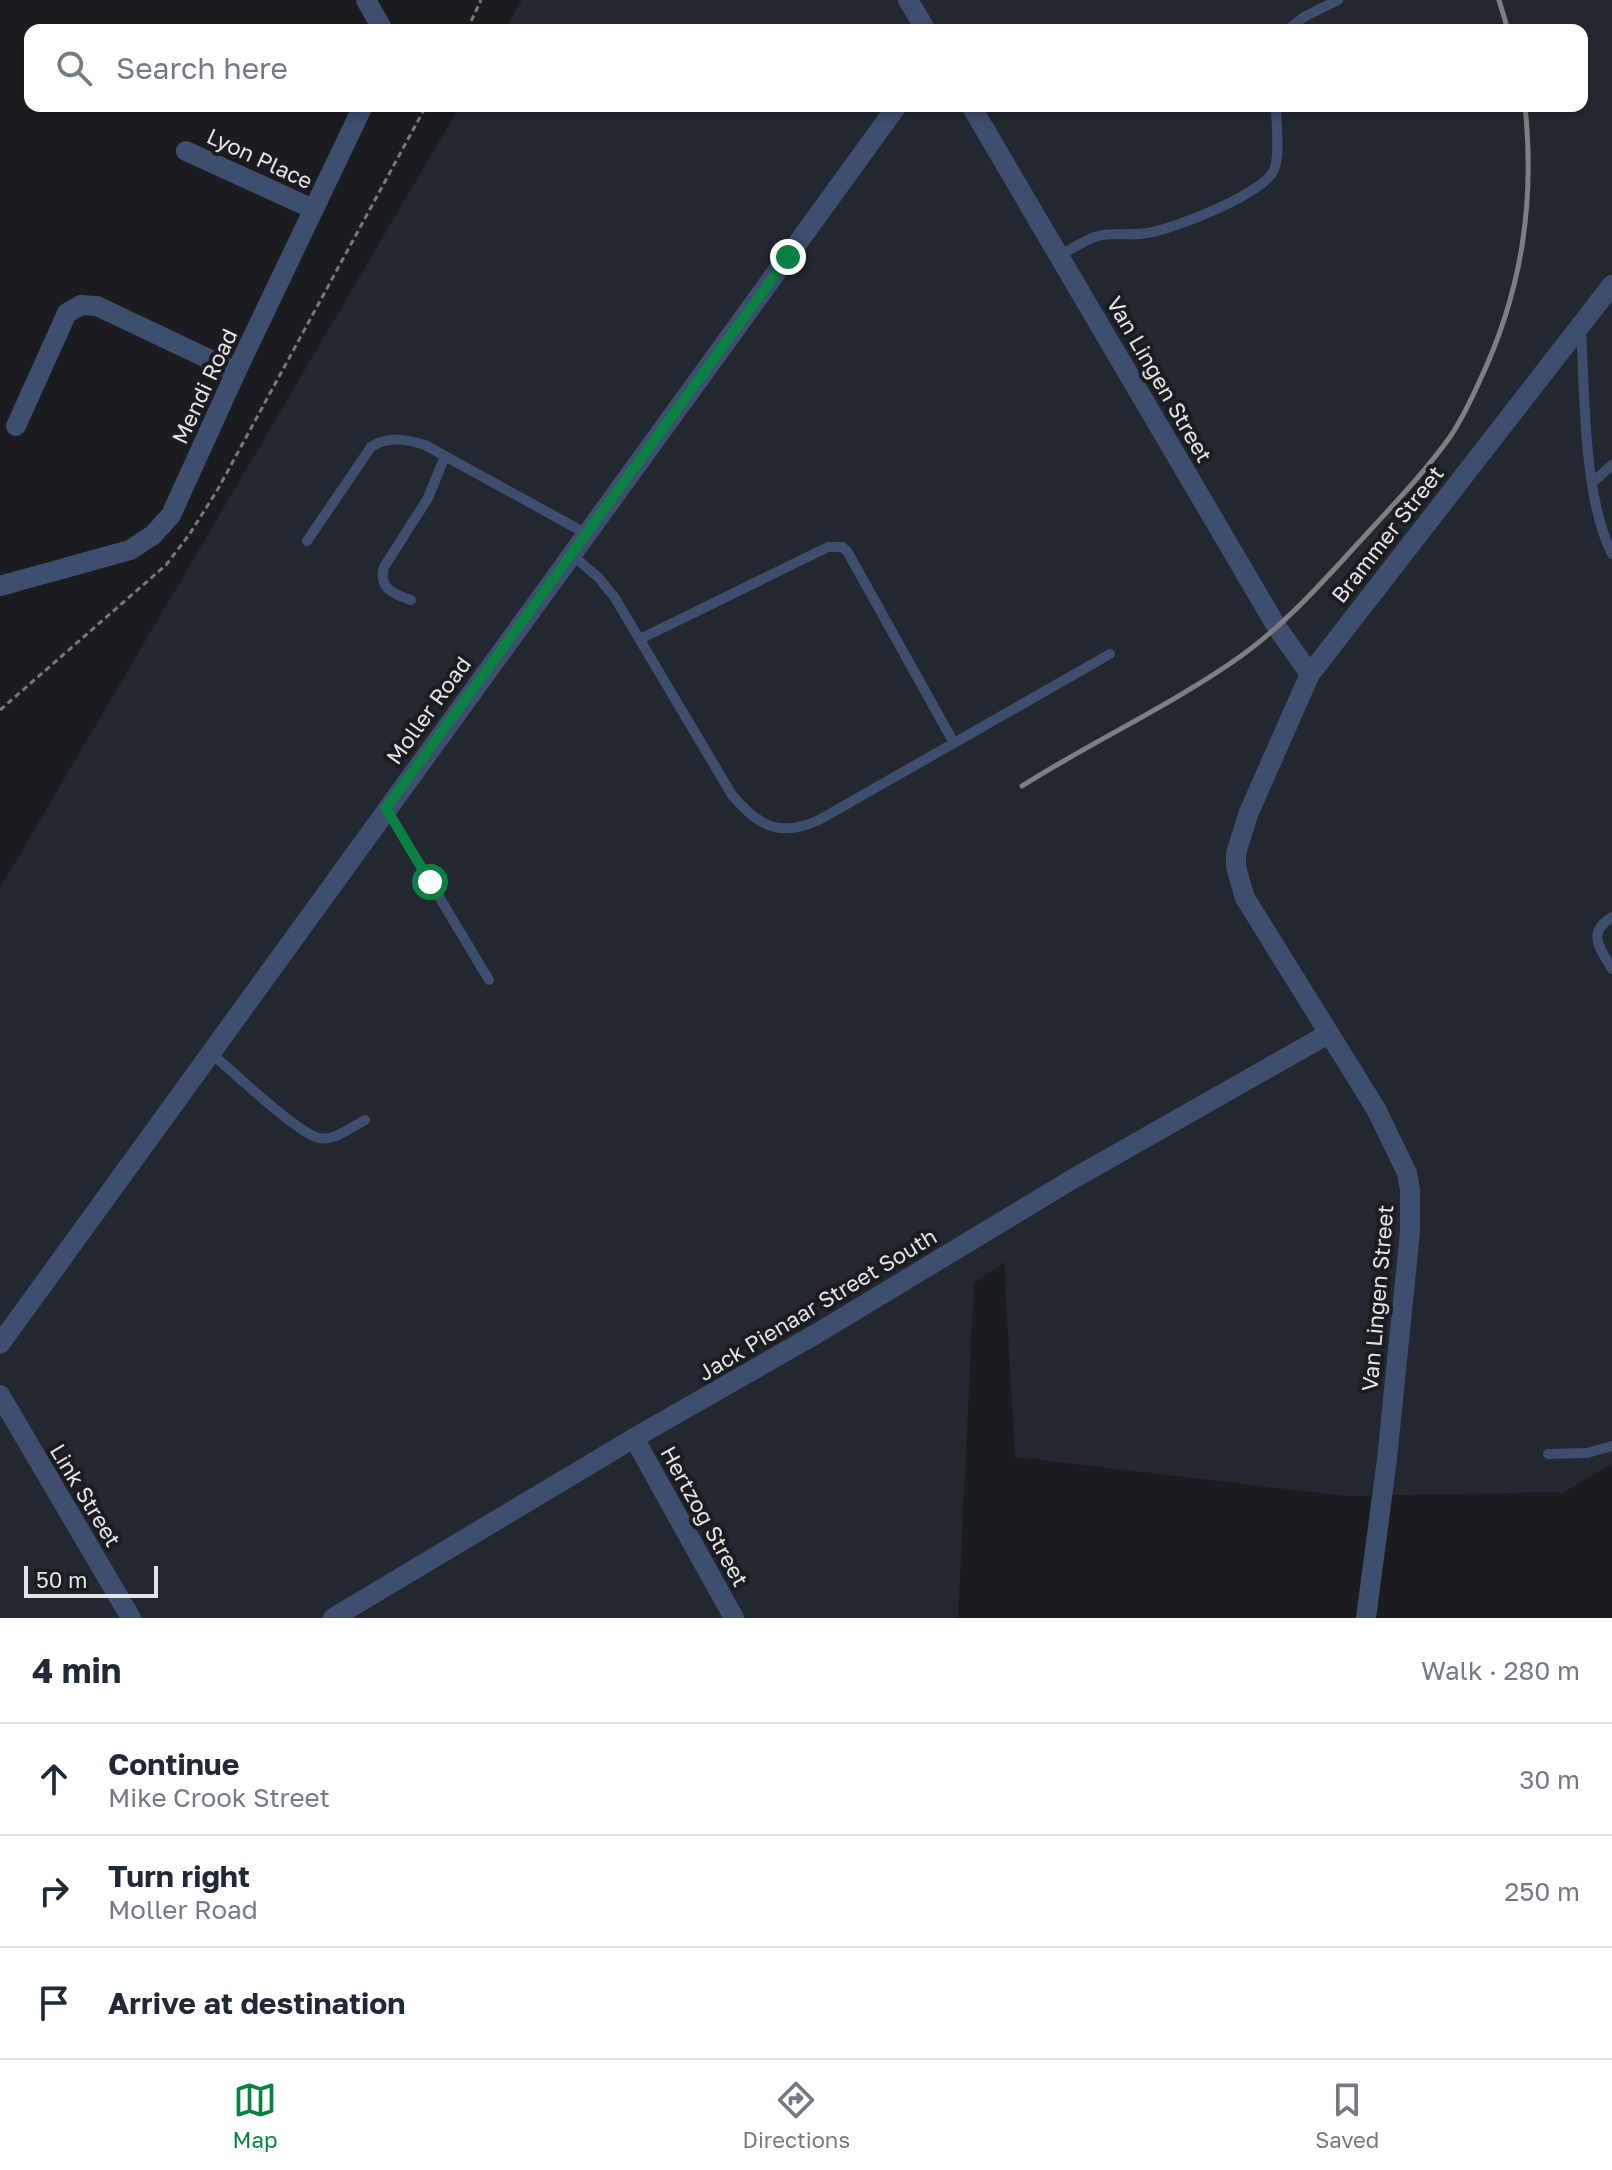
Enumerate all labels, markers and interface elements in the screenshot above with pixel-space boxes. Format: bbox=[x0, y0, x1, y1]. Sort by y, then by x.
search box bbox=[24, 24, 1588, 112]
icon: search bbox=[52, 46, 96, 90]
text: Search here bbox=[116, 50, 288, 86]
street label: Lyon Place bbox=[203, 122, 317, 194]
route end bbox=[770, 239, 806, 275]
street label: Van Lingen Street bbox=[1101, 291, 1219, 467]
street label: Mendi Road bbox=[166, 324, 242, 448]
street label: Brammer Street bbox=[1325, 460, 1449, 608]
street label: Moller Road bbox=[380, 651, 476, 769]
route start bbox=[412, 864, 448, 900]
street label: Van Lingen Street bbox=[1355, 1204, 1399, 1392]
street label: Jack Pienaar Street South bbox=[693, 1222, 941, 1386]
street label: Link Street bbox=[45, 1439, 127, 1551]
street label: Hertzog Street bbox=[655, 1441, 755, 1591]
scale bar bbox=[24, 1562, 158, 1598]
text: 50 m bbox=[36, 1566, 87, 1593]
text: 4 min bbox=[32, 1650, 121, 1690]
text: Walk · 280 m bbox=[1421, 1655, 1580, 1686]
text: Continue bbox=[108, 1746, 239, 1782]
icon: ahead bbox=[32, 1757, 76, 1801]
text: 30 m bbox=[1519, 1764, 1580, 1795]
text: Mike Crook Street bbox=[108, 1782, 330, 1813]
text: Turn right bbox=[108, 1858, 250, 1894]
icon: right bbox=[32, 1869, 76, 1913]
text: 250 m bbox=[1504, 1876, 1580, 1907]
text: Moller Road bbox=[108, 1894, 258, 1925]
icon: arrive bbox=[32, 1981, 76, 2025]
text: Arrive at destination bbox=[108, 1985, 405, 2021]
tab: Map bbox=[233, 2078, 277, 2153]
tab: Directions bbox=[743, 2078, 850, 2153]
tab: Saved bbox=[1315, 2078, 1379, 2153]

